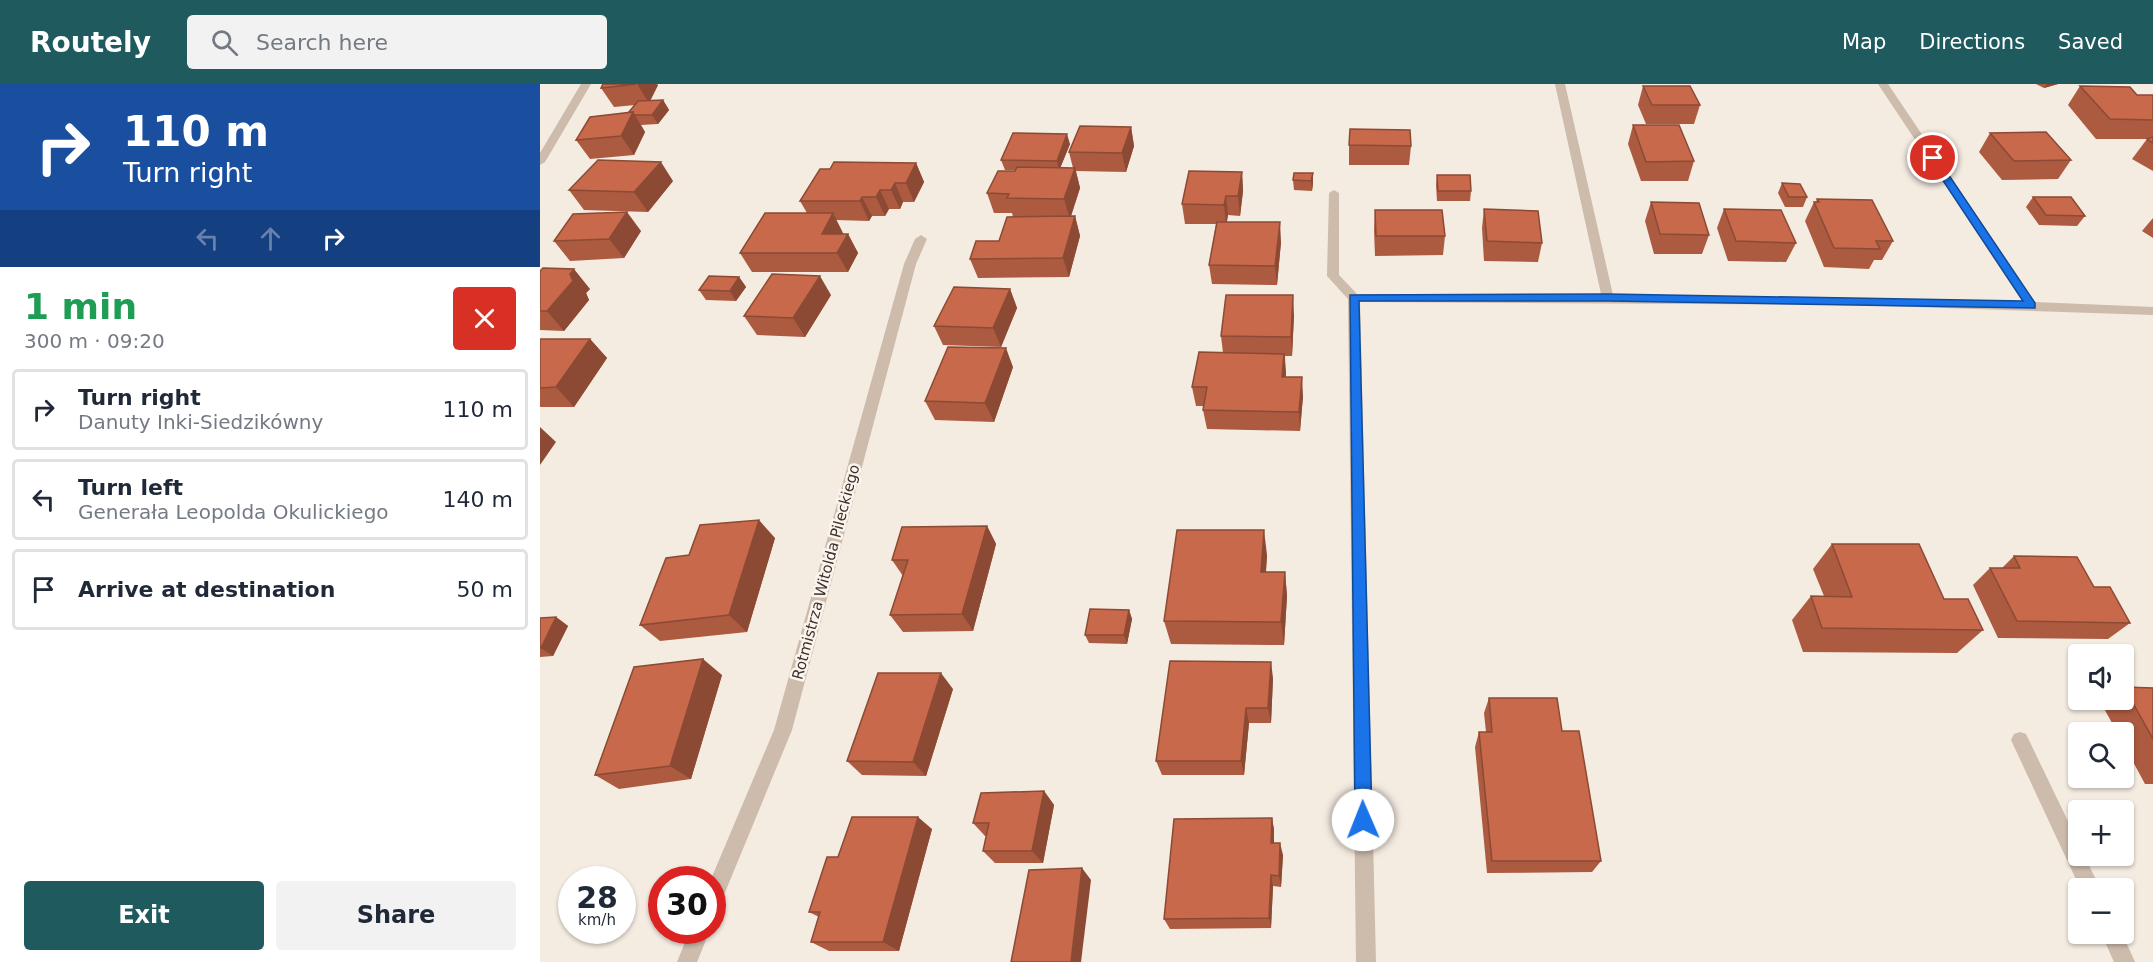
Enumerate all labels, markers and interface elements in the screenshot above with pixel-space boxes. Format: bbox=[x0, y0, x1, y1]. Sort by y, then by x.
search box bbox=[187, 15, 607, 69]
text: Routely bbox=[30, 26, 151, 59]
icon: search bbox=[208, 26, 241, 59]
text: Search here bbox=[256, 30, 388, 55]
text: Map bbox=[1842, 30, 1886, 54]
text: Directions bbox=[1919, 30, 2025, 54]
text: Saved bbox=[2058, 30, 2123, 54]
text: 110 m bbox=[123, 107, 269, 156]
icon: right bbox=[24, 108, 102, 186]
pin bbox=[1907, 132, 1958, 183]
icon: arrive bbox=[1916, 141, 1949, 174]
text: Turn right bbox=[123, 157, 252, 188]
icon: left bbox=[191, 222, 224, 255]
icon: ahead bbox=[254, 222, 287, 255]
icon: right bbox=[317, 222, 350, 255]
text: 1 min bbox=[24, 286, 137, 327]
button: close bbox=[453, 287, 516, 350]
text: 300 m · 09:20 bbox=[24, 329, 165, 353]
text: Turn right bbox=[78, 385, 201, 410]
icon: right bbox=[27, 393, 60, 426]
text: 110 m bbox=[443, 397, 513, 422]
text: Danuty Inki-Siedzikówny bbox=[78, 410, 323, 434]
street label: Rotmistrza Witolda Pileckiego bbox=[789, 462, 863, 682]
text: Turn left bbox=[78, 475, 183, 500]
icon: left bbox=[27, 483, 60, 516]
text: 140 m bbox=[443, 487, 513, 512]
text: Generała Leopolda Okulickiego bbox=[78, 500, 389, 524]
icon: arrive bbox=[27, 573, 60, 606]
text: Arrive at destination bbox=[78, 577, 335, 602]
text: 50 m bbox=[457, 577, 513, 602]
map controls bbox=[2068, 644, 2134, 944]
button: sound bbox=[2068, 644, 2134, 710]
button: search bbox=[2068, 722, 2134, 788]
position arrow bbox=[1331, 788, 1395, 852]
button: + bbox=[2068, 800, 2134, 866]
speed limit sign: 30 bbox=[648, 866, 726, 944]
button: − bbox=[2068, 878, 2134, 944]
text: 28 bbox=[576, 880, 618, 915]
button: Exit bbox=[24, 881, 264, 950]
button: Share bbox=[276, 881, 516, 950]
text: km/h bbox=[578, 911, 616, 929]

